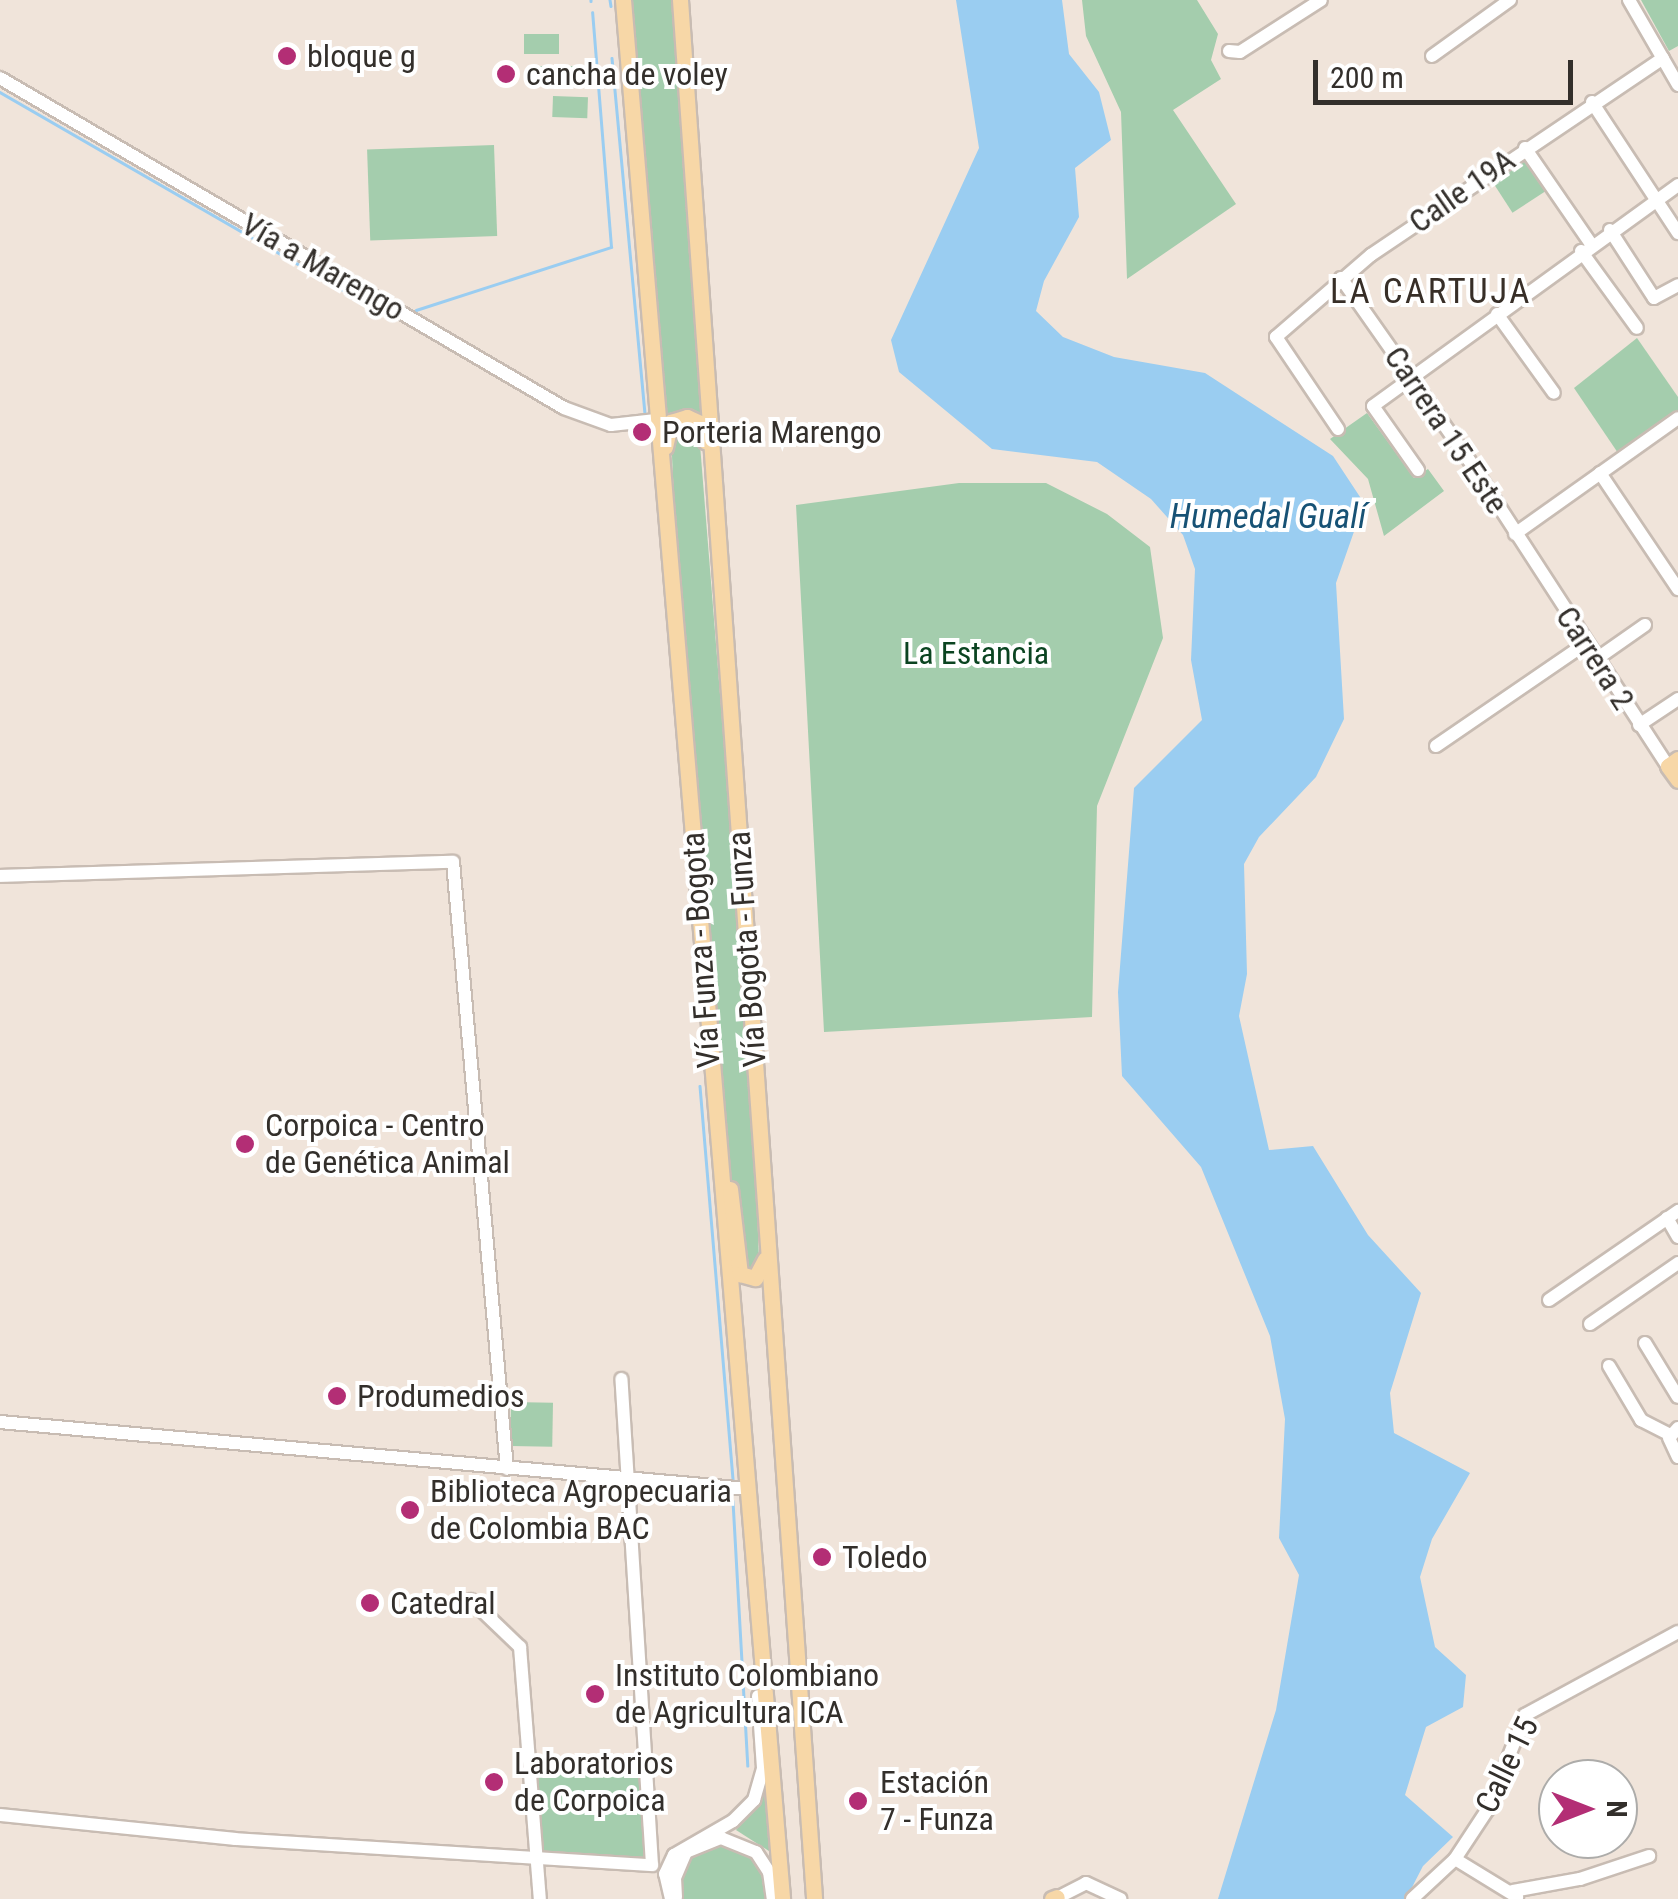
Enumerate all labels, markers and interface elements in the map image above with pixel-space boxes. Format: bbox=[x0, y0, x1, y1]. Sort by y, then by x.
place label: bloque g bbox=[307, 37, 416, 75]
scale bar bbox=[1318, 40, 1578, 102]
marker: bloque g bbox=[276, 45, 298, 67]
place label: cancha de voley bbox=[526, 55, 728, 93]
text: 200 m bbox=[1330, 60, 1404, 95]
marker: cancha de voley bbox=[495, 63, 517, 85]
street label: Calle 19A bbox=[1402, 141, 1522, 241]
street label: Vía a Marengo bbox=[235, 205, 411, 329]
district label: LA CARTUJA bbox=[1330, 271, 1532, 313]
street label: Carrera 15 Este bbox=[1376, 339, 1516, 521]
place label: Porteria Marengo bbox=[662, 413, 882, 451]
marker: Porteria Marengo bbox=[631, 421, 653, 443]
water label: Humedal Gualí bbox=[1170, 496, 1366, 538]
street label: Carrera 2 bbox=[1548, 599, 1642, 717]
park label: La Estancia bbox=[903, 634, 1049, 672]
street label: Vía Bogota - Funza bbox=[720, 830, 774, 1068]
street label: Vía Funza - Bogota bbox=[674, 831, 728, 1069]
place label: Corpoica - Centro de Genética Animal bbox=[265, 1107, 510, 1182]
marker: Corpoica - Centro de Genética Animal bbox=[234, 1133, 256, 1155]
place label: Produmedios bbox=[357, 1377, 525, 1415]
marker: Produmedios bbox=[326, 1385, 348, 1407]
place label: Biblioteca Agropecuaria de Colombia BAC bbox=[430, 1473, 732, 1548]
marker: Biblioteca Agropecuaria de Colombia BAC bbox=[399, 1499, 421, 1521]
place label: Toledo bbox=[842, 1538, 927, 1576]
marker: Toledo bbox=[811, 1546, 833, 1568]
place label: Catedral bbox=[390, 1584, 496, 1622]
marker: Catedral bbox=[359, 1592, 381, 1614]
place label: Instituto Colombiano de Agricultura ICA bbox=[615, 1657, 879, 1732]
marker: Instituto Colombiano de Agricultura ICA bbox=[584, 1683, 606, 1705]
street label: Calle 15 bbox=[1467, 1711, 1547, 1819]
place label: Laboratorios de Corpoica bbox=[514, 1745, 674, 1820]
north arrow bbox=[1538, 1759, 1638, 1859]
place label: Estación 7 - Funza bbox=[880, 1764, 994, 1839]
marker: Laboratorios de Corpoica bbox=[483, 1771, 505, 1793]
marker: Estación 7 - Funza bbox=[845, 1788, 871, 1814]
text: N bbox=[1600, 1800, 1633, 1818]

